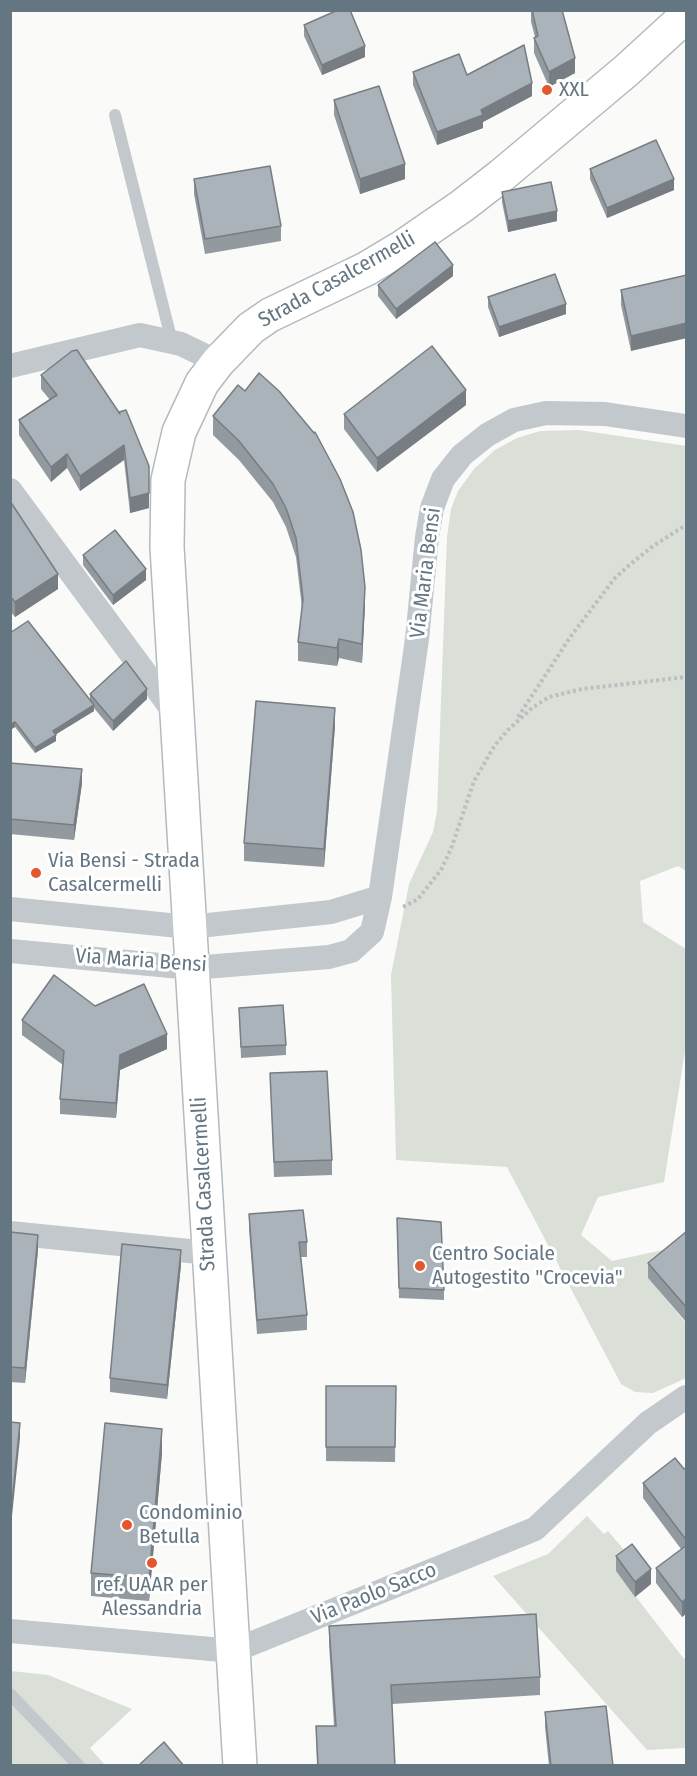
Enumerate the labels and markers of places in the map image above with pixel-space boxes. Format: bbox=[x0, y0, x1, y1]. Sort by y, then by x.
place label: XXL bbox=[559, 77, 589, 103]
marker: XXL bbox=[540, 83, 554, 97]
place label: Via Bensi - Strada Casalcermelli bbox=[48, 848, 200, 898]
marker: Via Bensi - Strada Casalcermelli bbox=[29, 866, 43, 880]
place label: Centro Sociale Autogestito "Crocevia" bbox=[432, 1241, 623, 1291]
marker: Centro Sociale Autogestito "Crocevia" bbox=[413, 1259, 427, 1273]
place label: Condominio Betulla bbox=[139, 1500, 243, 1550]
marker: Condominio Betulla bbox=[120, 1518, 134, 1532]
marker: ref. UAAR per Alessandria bbox=[145, 1556, 159, 1570]
place label: ref. UAAR per Alessandria bbox=[96, 1572, 208, 1622]

